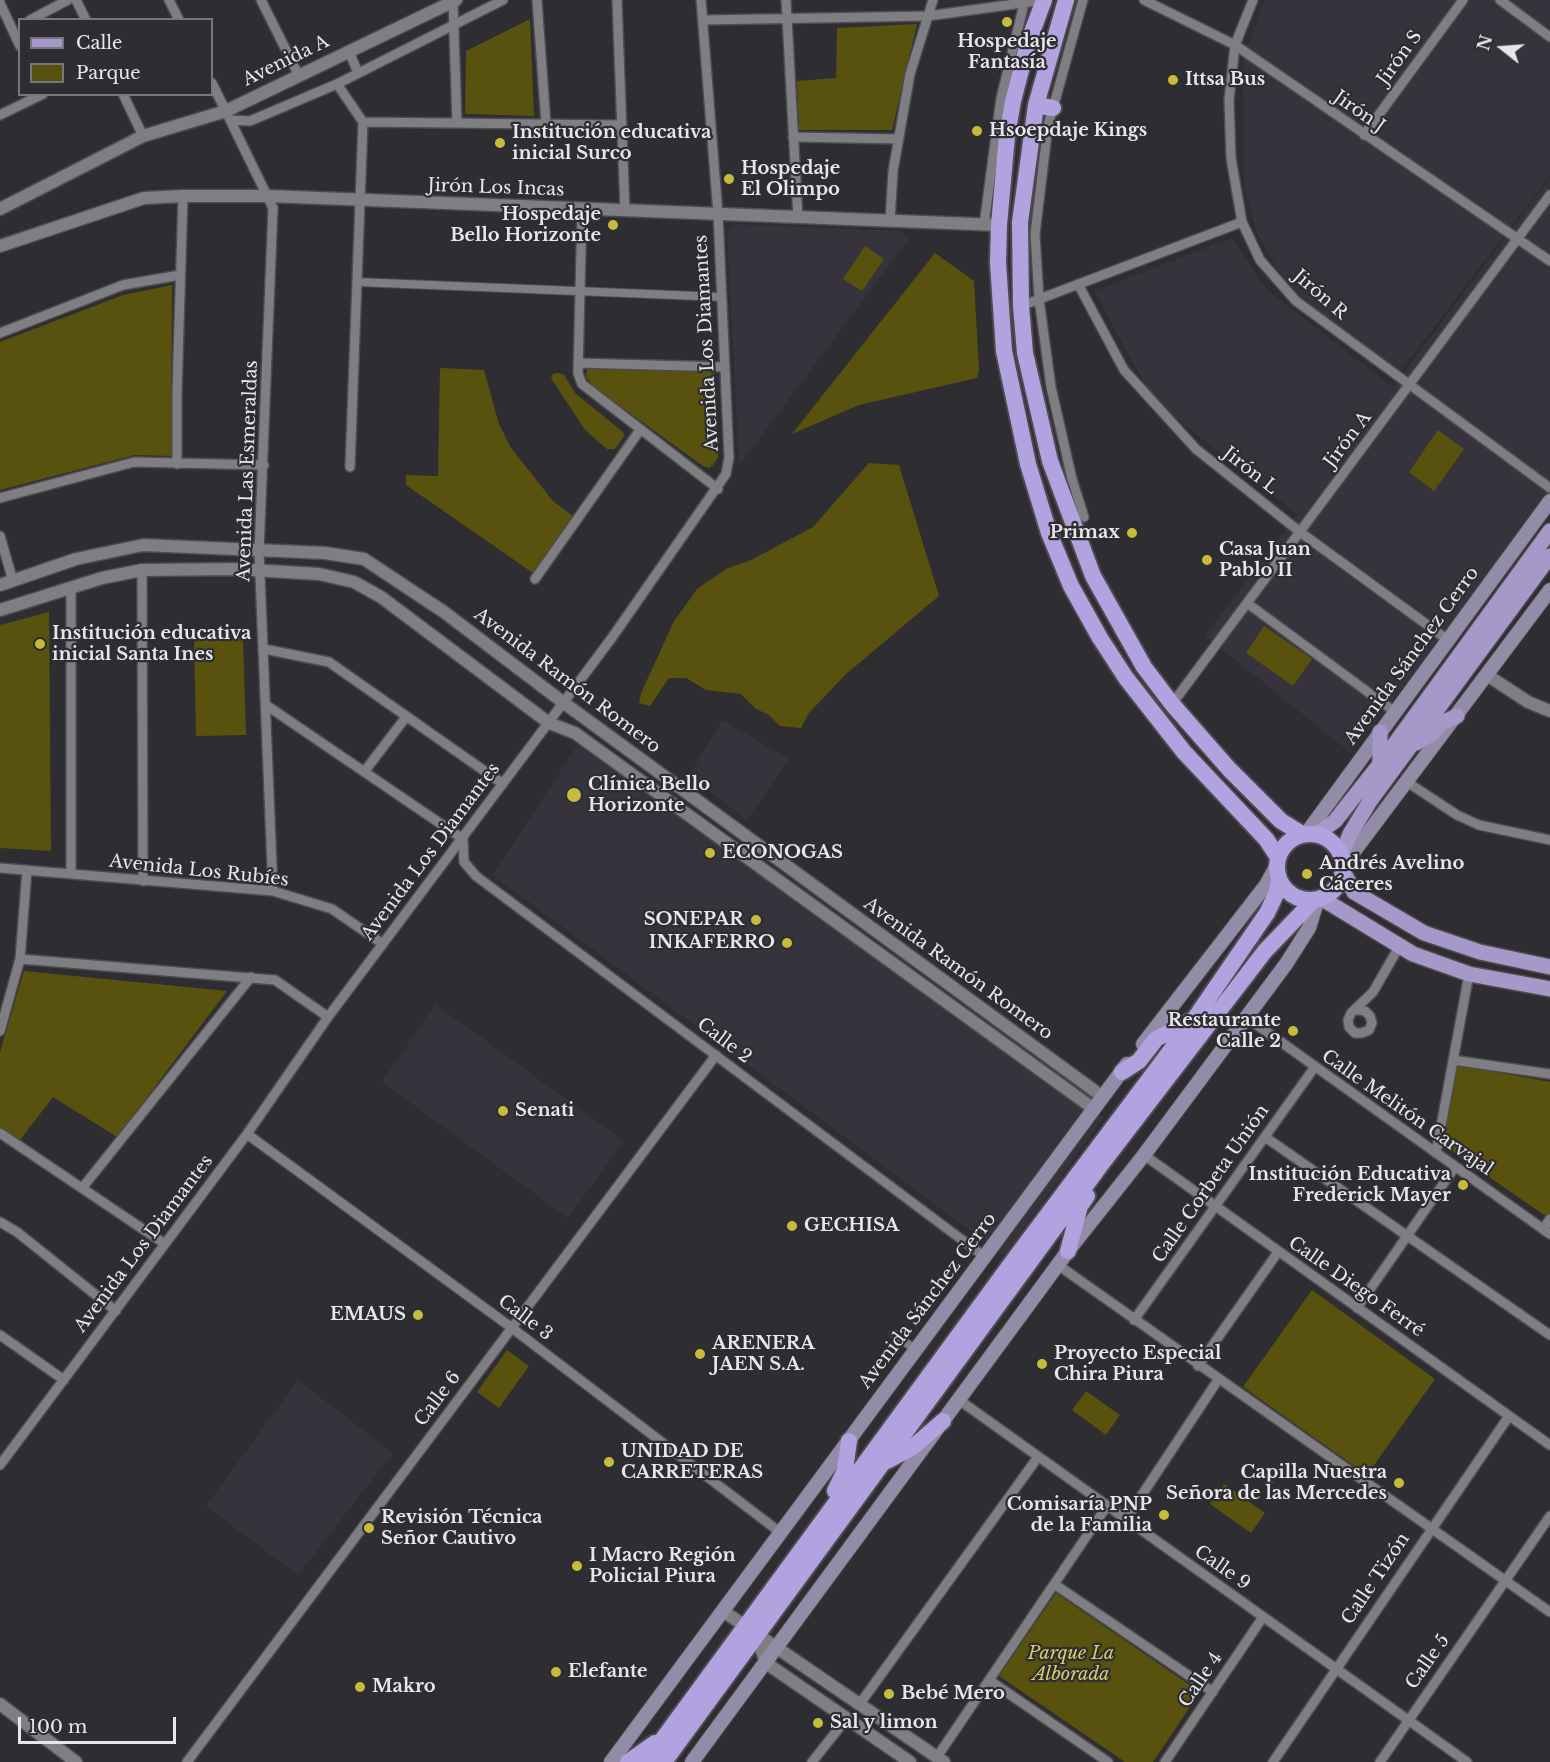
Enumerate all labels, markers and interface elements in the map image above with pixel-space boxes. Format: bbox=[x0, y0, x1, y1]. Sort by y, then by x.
marker: Hospedaje Fantasía bbox=[1000, 15, 1014, 29]
legend bbox=[18, 18, 213, 96]
north arrow bbox=[1472, 18, 1532, 78]
street label: Jirón S bbox=[1373, 26, 1427, 90]
street label: Avenida A bbox=[239, 31, 333, 91]
place label: Hospedaje Fantasía bbox=[957, 31, 1057, 74]
text: Calle bbox=[76, 32, 122, 54]
text: N bbox=[1473, 33, 1497, 53]
text: Parque bbox=[76, 62, 141, 84]
place label: Ittsa Bus bbox=[1185, 69, 1265, 91]
marker: Ittsa Bus bbox=[1166, 73, 1180, 87]
street label: Jirón J bbox=[1329, 87, 1389, 137]
place label: Hsoepdaje Kings bbox=[989, 120, 1147, 142]
place label: Institución educativa inicial Surco bbox=[512, 122, 711, 164]
marker: Hsoepdaje Kings bbox=[970, 124, 984, 138]
marker: Institución educativa inicial Surco bbox=[493, 136, 507, 150]
place label: Hospedaje El Olimpo bbox=[741, 158, 840, 201]
marker: Hospedaje El Olimpo bbox=[722, 172, 736, 186]
street label: Jirón Los Incas bbox=[427, 175, 565, 201]
place label: Hospedaje Bello Horizonte bbox=[450, 204, 601, 246]
marker: Hospedaje Bello Horizonte bbox=[606, 218, 620, 232]
street label: Avenida Los Diamantes bbox=[691, 234, 723, 452]
street label: Jirón R bbox=[1288, 266, 1352, 324]
street label: Avenida Las Esmeraldas bbox=[233, 360, 263, 582]
street label: Jirón A bbox=[1320, 408, 1376, 472]
street label: Jirón L bbox=[1218, 443, 1282, 499]
place label: Primax bbox=[1050, 522, 1120, 544]
marker: Primax bbox=[1125, 526, 1139, 540]
place label: Casa Juan Pablo II bbox=[1219, 539, 1311, 582]
marker: Casa Juan Pablo II bbox=[1200, 553, 1214, 567]
street label: Avenida Sánchez Cerro bbox=[1340, 563, 1484, 749]
street label: Avenida Ramón Romero bbox=[469, 604, 665, 758]
place label: Institución educativa inicial Santa Ines bbox=[52, 623, 251, 666]
marker: Institución educativa inicial Santa Ines bbox=[33, 637, 47, 651]
street label: Avenida Los Diamantes bbox=[357, 759, 505, 945]
place label: Clínica Bello Horizonte bbox=[588, 774, 710, 816]
marker: Clínica Bello Horizonte bbox=[565, 786, 583, 804]
place label: ECONOGAS bbox=[722, 842, 843, 864]
marker: ECONOGAS bbox=[703, 846, 717, 860]
street label: Avenida Los Rubíes bbox=[108, 851, 290, 891]
place label: Andrés Avelino Cáceres bbox=[1319, 853, 1464, 896]
marker: Andrés Avelino Cáceres bbox=[1300, 867, 1314, 881]
street label: Avenida Ramón Romero bbox=[859, 893, 1057, 1045]
place label: SONEPAR bbox=[644, 909, 744, 931]
marker: SONEPAR bbox=[749, 913, 763, 927]
place label: INKAFERRO bbox=[649, 932, 775, 954]
marker: INKAFERRO bbox=[780, 936, 794, 950]
place label: Restaurante Calle 2 bbox=[1168, 1010, 1281, 1052]
street label: Calle 2 bbox=[692, 1014, 756, 1068]
marker: Restaurante Calle 2 bbox=[1286, 1024, 1300, 1038]
street label: Calle Melitón Carvajal bbox=[1317, 1046, 1497, 1180]
place label: Senati bbox=[515, 1100, 574, 1122]
street label: Calle Corbeta Unión bbox=[1148, 1101, 1274, 1267]
marker: Senati bbox=[496, 1104, 510, 1118]
street label: Avenida Los Diamantes bbox=[70, 1151, 218, 1337]
place label: Institución Educativa Frederick Mayer bbox=[1248, 1164, 1451, 1206]
marker: Institución Educativa Frederick Mayer bbox=[1456, 1178, 1470, 1192]
street label: Avenida Sánchez Cerro bbox=[855, 1209, 1001, 1393]
place label: GECHISA bbox=[804, 1215, 899, 1237]
marker: GECHISA bbox=[785, 1219, 799, 1233]
street label: Calle Diego Ferré bbox=[1284, 1232, 1428, 1342]
street label: Calle 3 bbox=[493, 1291, 557, 1345]
place label: EMAUS bbox=[330, 1304, 406, 1326]
marker: EMAUS bbox=[411, 1308, 425, 1322]
place label: ARENERA JAEN S.A. bbox=[712, 1333, 815, 1376]
place label: Proyecto Especial Chira Piura bbox=[1054, 1343, 1221, 1386]
marker: ARENERA JAEN S.A. bbox=[693, 1347, 707, 1361]
marker: Proyecto Especial Chira Piura bbox=[1035, 1357, 1049, 1371]
street label: Calle 6 bbox=[410, 1367, 466, 1431]
place label: UNIDAD DE CARRETERAS bbox=[621, 1441, 763, 1484]
marker: UNIDAD DE CARRETERAS bbox=[602, 1455, 616, 1469]
place label: Capilla Nuestra Señora de las Mercedes bbox=[1166, 1462, 1387, 1504]
marker: Capilla Nuestra Señora de las Mercedes bbox=[1392, 1476, 1406, 1490]
place label: Comisaría PNP de la Familia bbox=[1007, 1494, 1152, 1537]
place label: Revisión Técnica Señor Cautivo bbox=[381, 1507, 542, 1550]
marker: Comisaría PNP de la Familia bbox=[1157, 1508, 1171, 1522]
marker: Revisión Técnica Señor Cautivo bbox=[362, 1521, 376, 1535]
street label: Calle Tizón bbox=[1337, 1529, 1415, 1629]
street label: Calle 9 bbox=[1190, 1541, 1254, 1595]
place label: I Macro Región Policial Piura bbox=[589, 1545, 736, 1588]
marker: I Macro Región Policial Piura bbox=[570, 1559, 584, 1573]
street label: Calle 5 bbox=[1401, 1630, 1455, 1694]
park label: Parque La Alborada bbox=[1028, 1643, 1114, 1686]
street label: Calle 4 bbox=[1175, 1648, 1227, 1712]
place label: Elefante bbox=[568, 1661, 647, 1683]
marker: Elefante bbox=[549, 1665, 563, 1679]
place label: Makro bbox=[372, 1676, 436, 1698]
marker: Makro bbox=[353, 1680, 367, 1694]
place label: Bebé Mero bbox=[901, 1683, 1005, 1705]
marker: Bebé Mero bbox=[882, 1687, 896, 1701]
scale bar bbox=[21, 1705, 178, 1743]
place label: Sal y limon bbox=[830, 1712, 938, 1734]
text: 100 m bbox=[29, 1716, 87, 1738]
marker: Sal y limon bbox=[811, 1716, 825, 1730]

